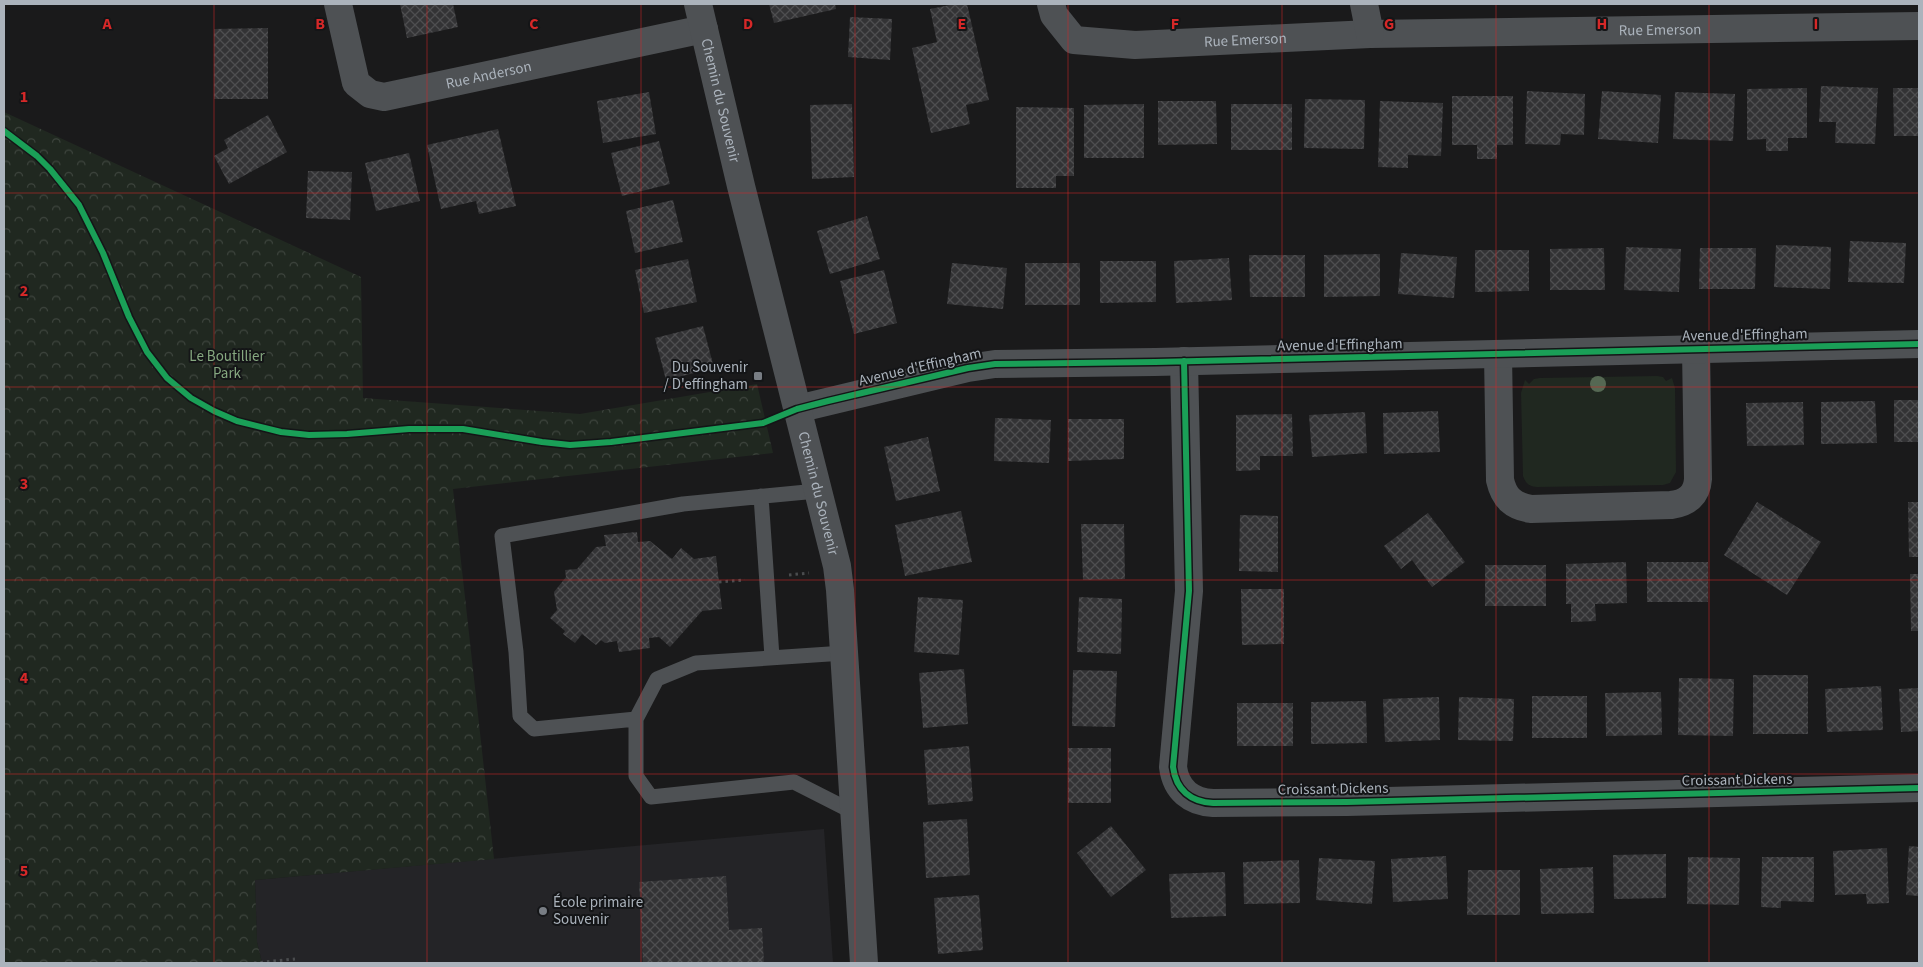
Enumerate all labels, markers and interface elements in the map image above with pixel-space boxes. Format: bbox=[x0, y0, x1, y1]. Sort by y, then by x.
text: A bbox=[101, 13, 112, 35]
text: B bbox=[315, 13, 325, 35]
text: C bbox=[529, 13, 539, 35]
text: D bbox=[743, 13, 753, 35]
text: E bbox=[958, 13, 966, 35]
text: F bbox=[1171, 13, 1179, 35]
text: G bbox=[1384, 13, 1394, 35]
text: H bbox=[1597, 13, 1607, 35]
text: I bbox=[1814, 13, 1818, 35]
street label: Rue Emerson bbox=[1619, 19, 1702, 41]
street label: Rue Emerson bbox=[1203, 27, 1287, 52]
street label: Chemin du Souvenir bbox=[696, 36, 746, 165]
street label: Rue Anderson bbox=[444, 55, 533, 94]
text: 1 bbox=[20, 86, 28, 108]
text: 2 bbox=[20, 280, 28, 302]
street label: Avenue d'Effingham bbox=[1682, 323, 1808, 347]
street label: Avenue d'Effingham bbox=[1277, 333, 1403, 357]
street label: Avenue d'Effingham bbox=[857, 343, 983, 391]
park label: Le Boutillier Park bbox=[189, 346, 265, 384]
place label: Du Souvenir / D'effingham bbox=[664, 357, 749, 395]
marker: Du Souvenir / D'effingham bbox=[752, 370, 764, 382]
street label: Chemin du Souvenir bbox=[793, 429, 845, 558]
text: 3 bbox=[20, 473, 28, 495]
text: 4 bbox=[20, 667, 29, 689]
street label: Croissant Dickens bbox=[1681, 769, 1793, 791]
street label: Croissant Dickens bbox=[1277, 778, 1389, 800]
text: 5 bbox=[20, 860, 28, 882]
place label: École primaire Souvenir bbox=[553, 892, 643, 930]
marker: École primaire Souvenir bbox=[537, 905, 549, 917]

